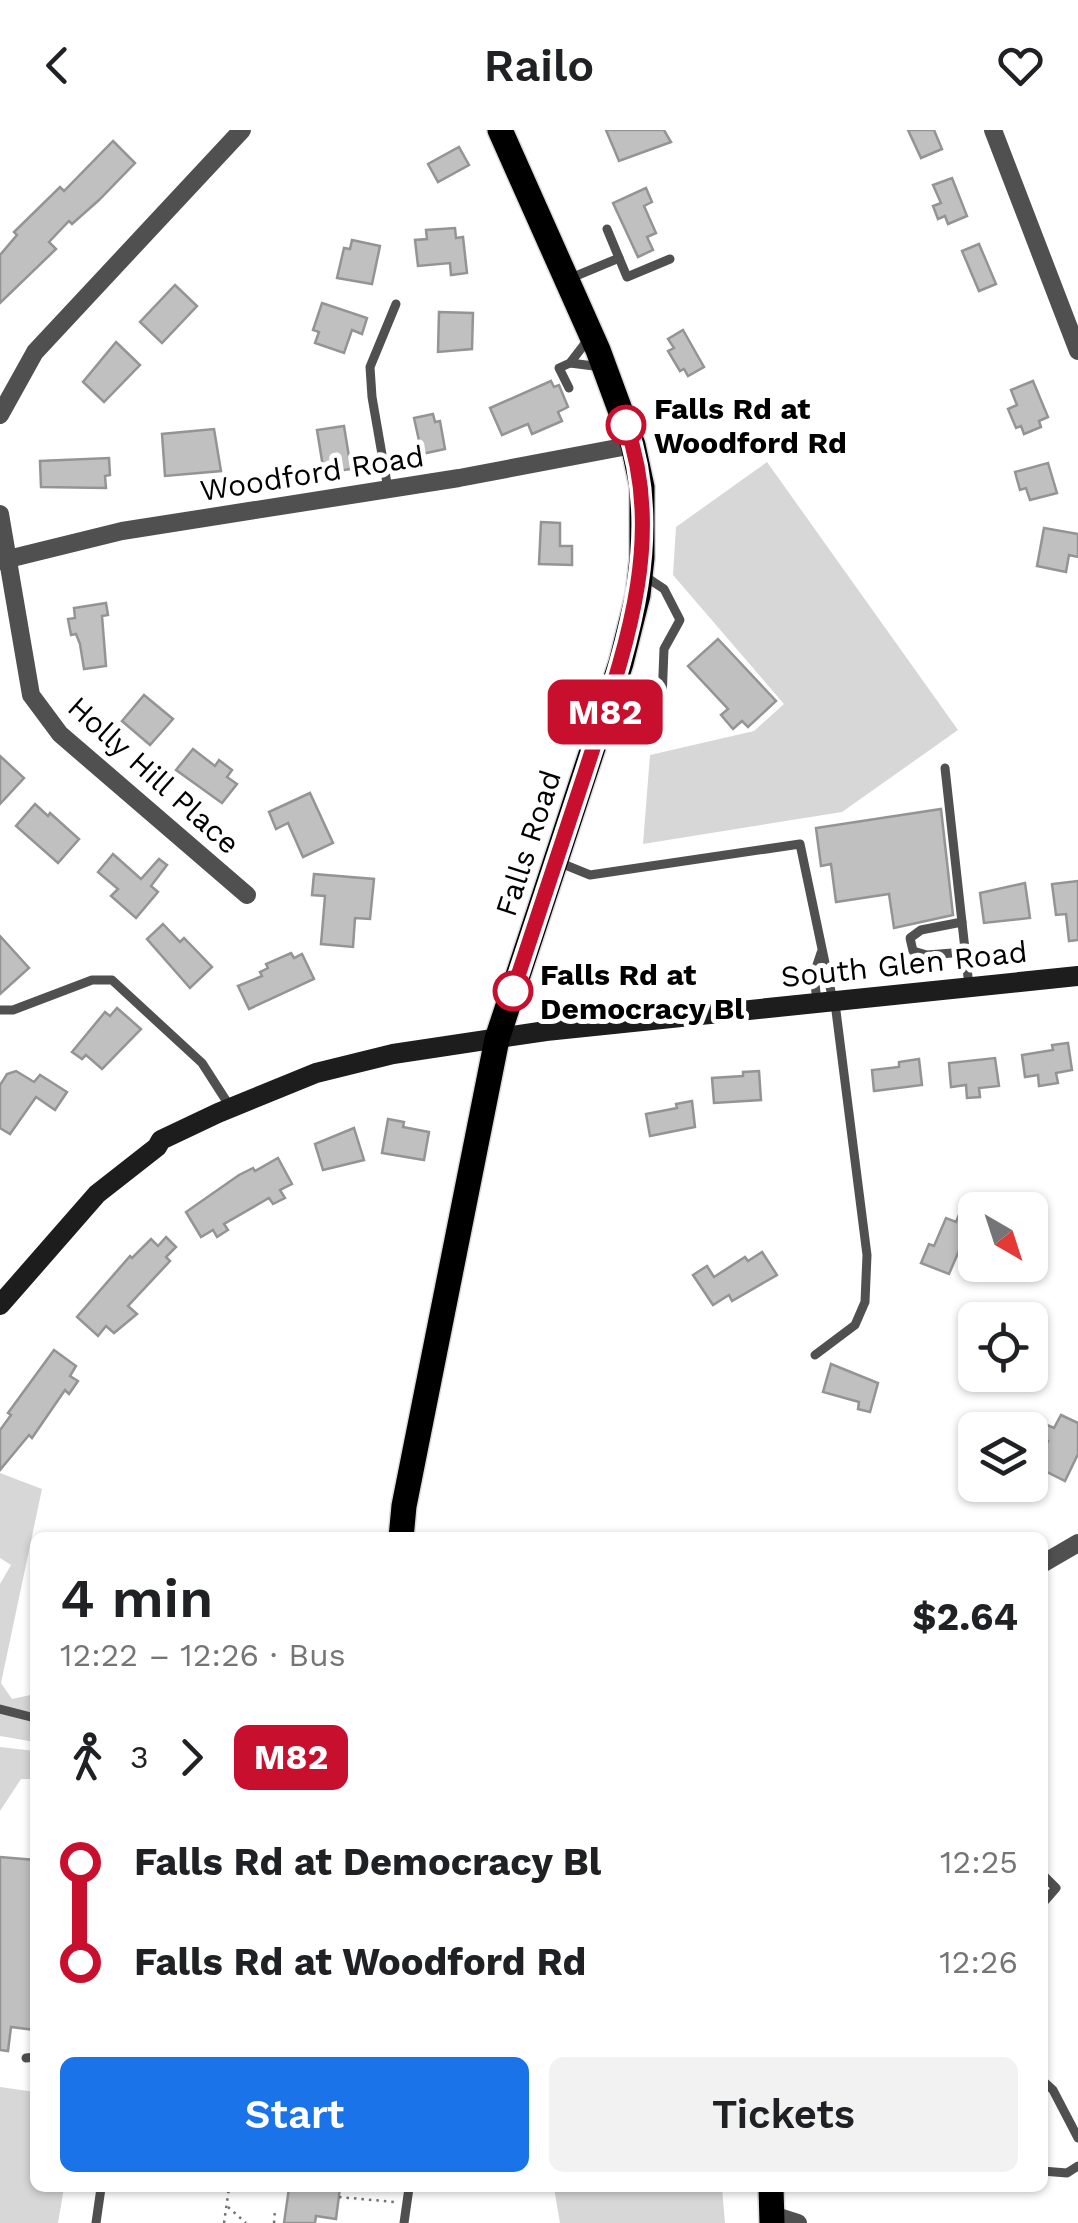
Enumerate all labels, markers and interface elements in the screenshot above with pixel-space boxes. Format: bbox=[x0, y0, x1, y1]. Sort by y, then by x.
icon: back bbox=[30, 38, 85, 93]
icon: heart bbox=[993, 38, 1048, 93]
text: Railo bbox=[484, 39, 594, 92]
place label: Falls Rd at Woodford Rd bbox=[654, 391, 847, 460]
marker: Falls Rd at Woodford Rd bbox=[607, 406, 645, 444]
street label: Woodford Road bbox=[198, 438, 426, 508]
line badge: M82 bbox=[548, 680, 662, 744]
street label: Holly Hill Place bbox=[61, 689, 247, 861]
text: M82 bbox=[568, 691, 642, 733]
street label: Falls Road bbox=[488, 766, 568, 920]
street label: South Glen Road bbox=[779, 934, 1029, 994]
place label: Falls Rd at Democracy Bl bbox=[540, 957, 744, 1026]
marker: Falls Rd at Democracy Bl bbox=[494, 972, 532, 1010]
north arrow bbox=[958, 1192, 1048, 1282]
map controls bbox=[958, 1192, 1048, 1502]
button: locate bbox=[958, 1302, 1048, 1392]
button: layers bbox=[958, 1412, 1048, 1502]
text: 4 min bbox=[60, 1566, 213, 1630]
text: $2.64 bbox=[912, 1595, 1018, 1639]
text: 12:22 – 12:26 · Bus bbox=[60, 1636, 346, 1674]
icon: walk bbox=[60, 1730, 115, 1785]
icon: forward bbox=[164, 1730, 219, 1785]
text: M82 bbox=[254, 1736, 328, 1778]
text: 3 bbox=[130, 1738, 149, 1776]
text: Falls Rd at Democracy Bl bbox=[134, 1840, 601, 1884]
text: 12:25 bbox=[940, 1843, 1018, 1881]
text: Falls Rd at Woodford Rd bbox=[134, 1940, 586, 1984]
text: 12:26 bbox=[939, 1943, 1018, 1981]
button: Start bbox=[60, 2057, 529, 2172]
button: Tickets bbox=[549, 2057, 1018, 2172]

